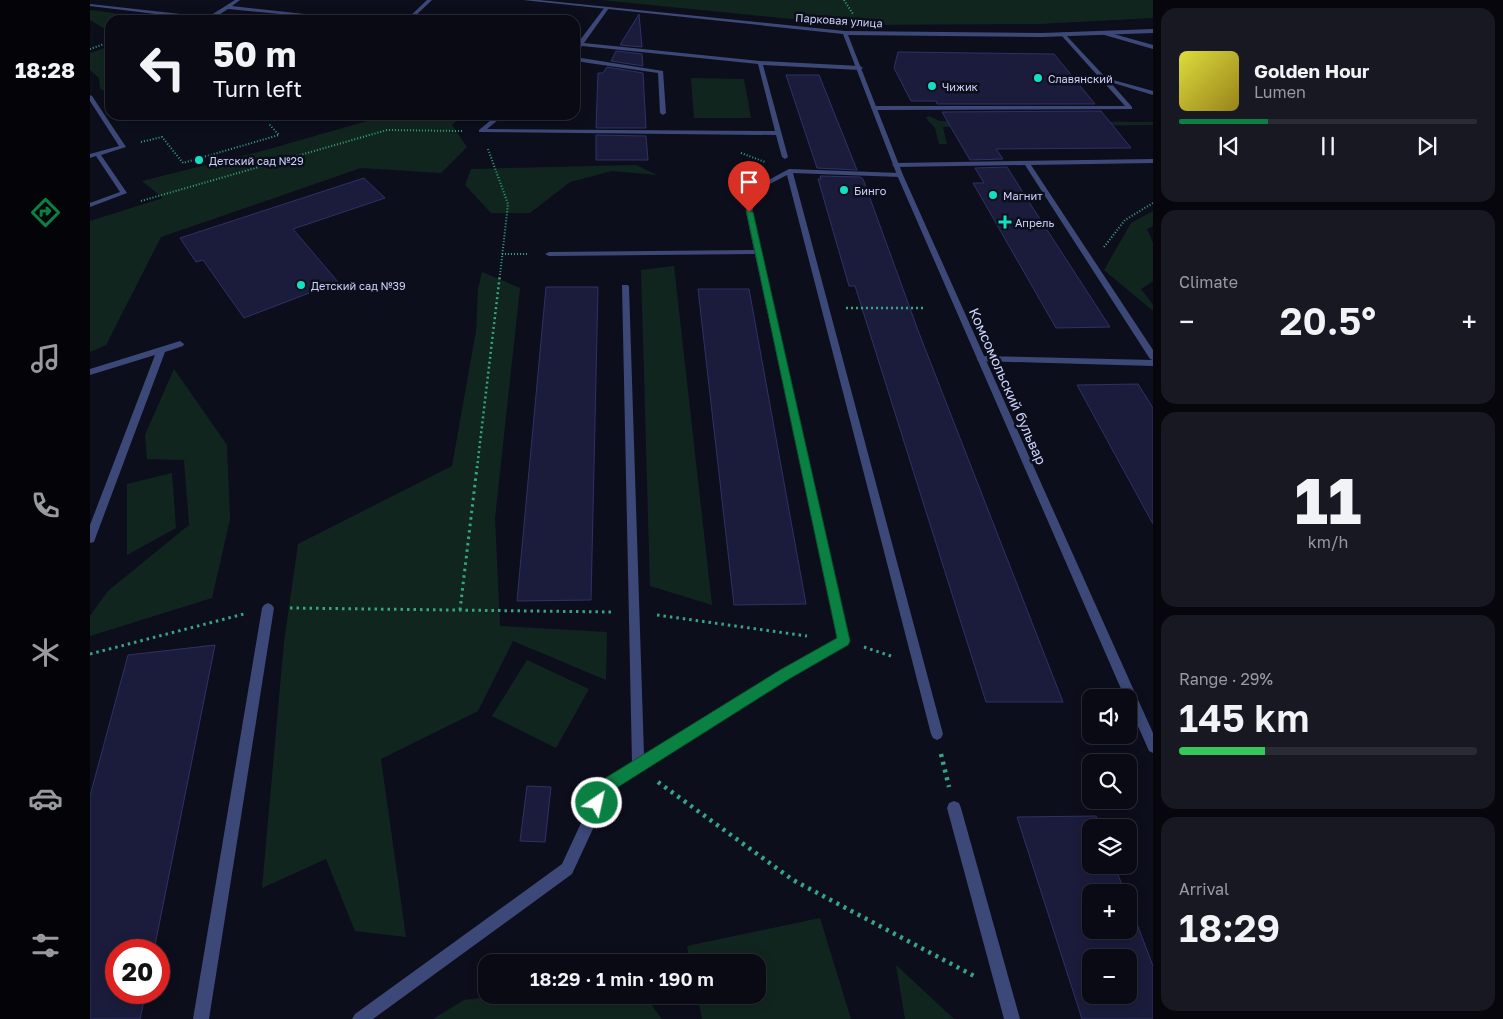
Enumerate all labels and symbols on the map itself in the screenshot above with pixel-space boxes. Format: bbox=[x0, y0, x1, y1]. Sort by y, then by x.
street label: Парковая улица bbox=[795, 10, 883, 30]
marker: Славянский bbox=[1032, 72, 1044, 84]
place label: Славянский bbox=[1048, 72, 1113, 85]
marker: Чижик bbox=[926, 80, 938, 92]
place label: Чижик bbox=[942, 80, 979, 93]
marker: Детский сад №29 bbox=[193, 154, 205, 166]
place label: Детский сад №29 bbox=[209, 154, 304, 167]
pin bbox=[728, 161, 770, 212]
marker: Бинго bbox=[838, 184, 850, 196]
place label: Бинго bbox=[854, 184, 887, 197]
marker: Магнит bbox=[987, 189, 999, 201]
place label: Магнит bbox=[1003, 189, 1043, 202]
marker: Апрель bbox=[999, 216, 1011, 228]
place label: Апрель bbox=[1015, 216, 1054, 229]
marker: Детский сад №39 bbox=[295, 279, 307, 291]
place label: Детский сад №39 bbox=[311, 279, 406, 292]
street label: Комсомольский бульвар bbox=[966, 305, 1050, 467]
position arrow bbox=[570, 776, 622, 828]
speed limit sign: 20 bbox=[105, 939, 170, 1004]

